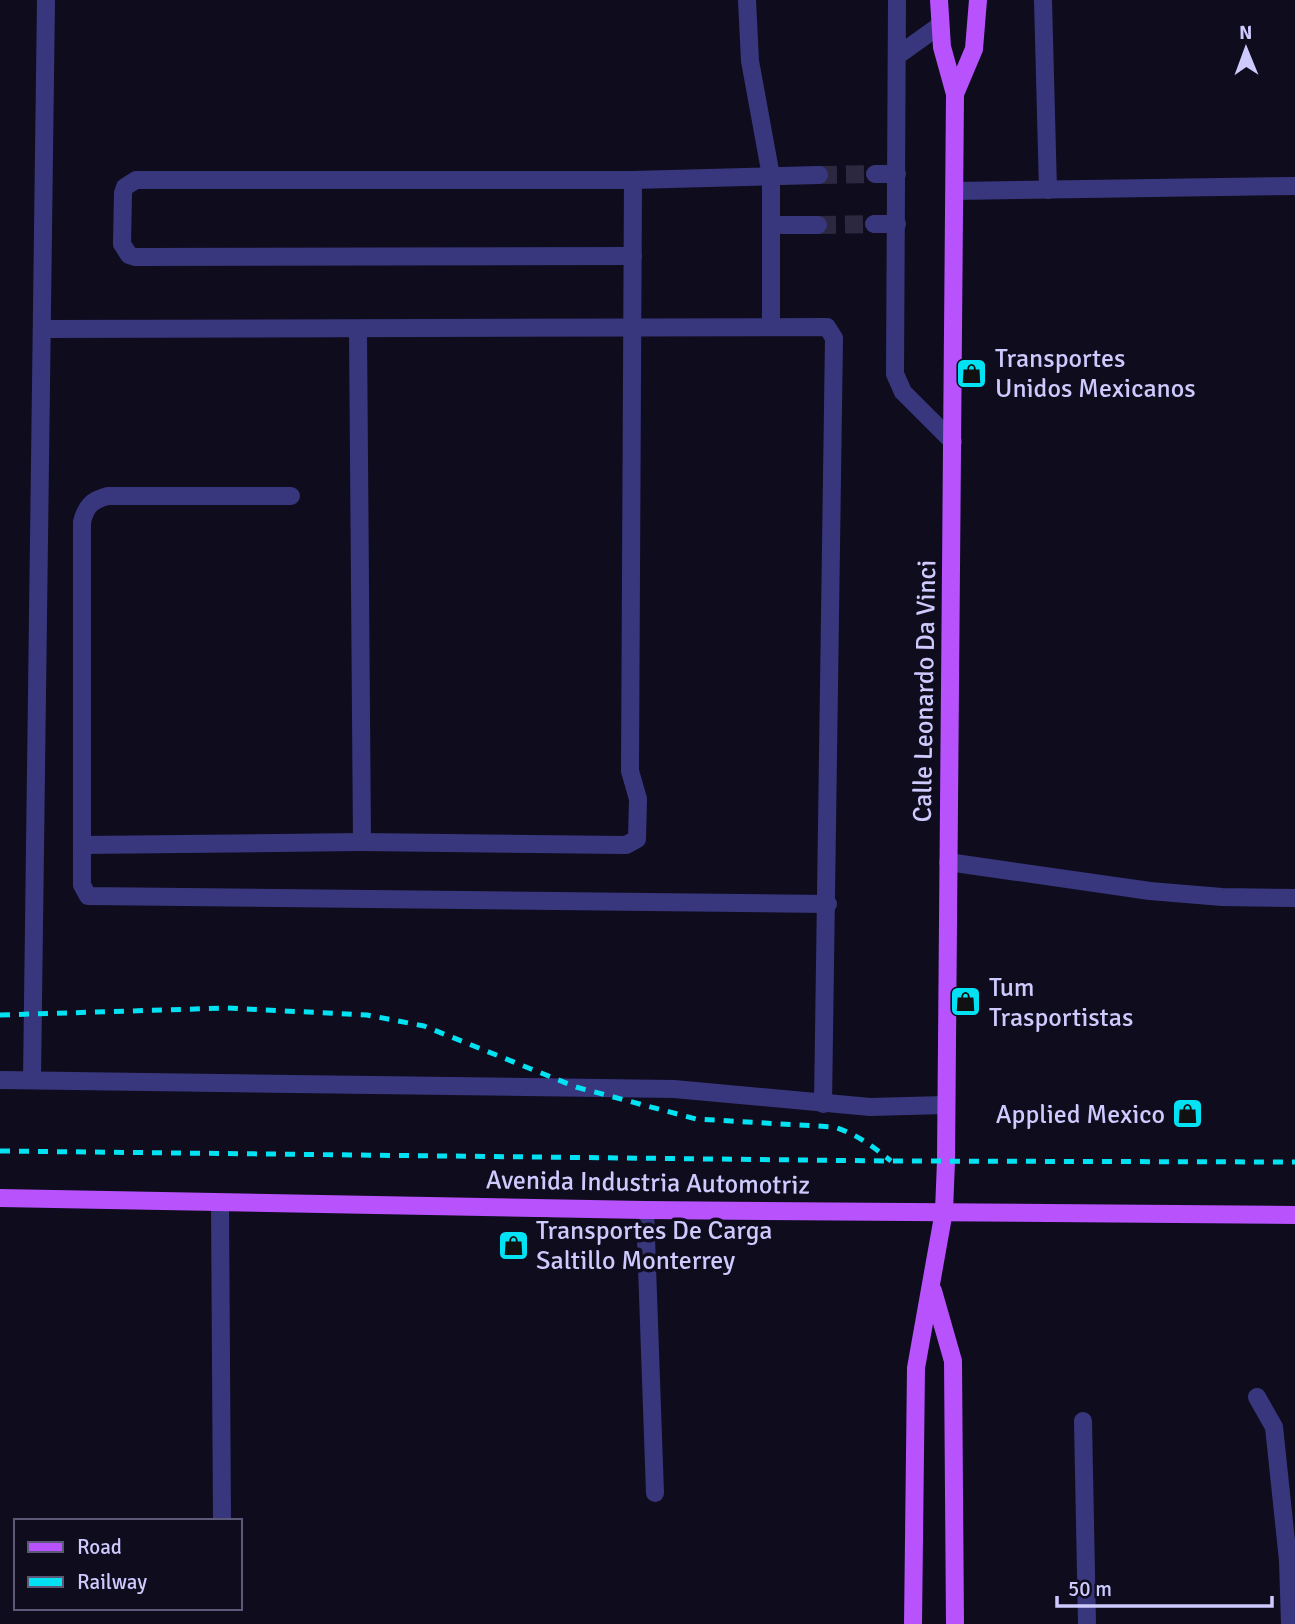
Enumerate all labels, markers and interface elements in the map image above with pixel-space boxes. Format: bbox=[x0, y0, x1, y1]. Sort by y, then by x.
north arrow bbox=[1211, 14, 1281, 84]
text: N bbox=[1239, 21, 1253, 45]
place label: Transportes Unidos Mexicanos bbox=[995, 343, 1196, 405]
shop icon: Transportes Unidos Mexicanos bbox=[955, 356, 989, 390]
street label: Calle Leonardo Da Vinci bbox=[907, 559, 943, 823]
place label: Tum Trasportistas bbox=[989, 972, 1133, 1034]
shop icon: Tum Trasportistas bbox=[949, 985, 983, 1019]
shop icon: Applied Mexico bbox=[1171, 1097, 1205, 1131]
place label: Applied Mexico bbox=[996, 1099, 1165, 1131]
street label: Avenida Industria Automotriz bbox=[486, 1164, 810, 1202]
place label: Transportes De Carga Saltillo Monterrey bbox=[536, 1215, 773, 1277]
shop icon: Transportes De Carga Saltillo Monterrey bbox=[496, 1228, 530, 1262]
legend bbox=[14, 1519, 242, 1610]
text: Road bbox=[77, 1534, 122, 1560]
scale bar bbox=[1057, 1564, 1272, 1608]
text: Railway bbox=[77, 1569, 147, 1595]
text: 50 m bbox=[1068, 1576, 1112, 1602]

